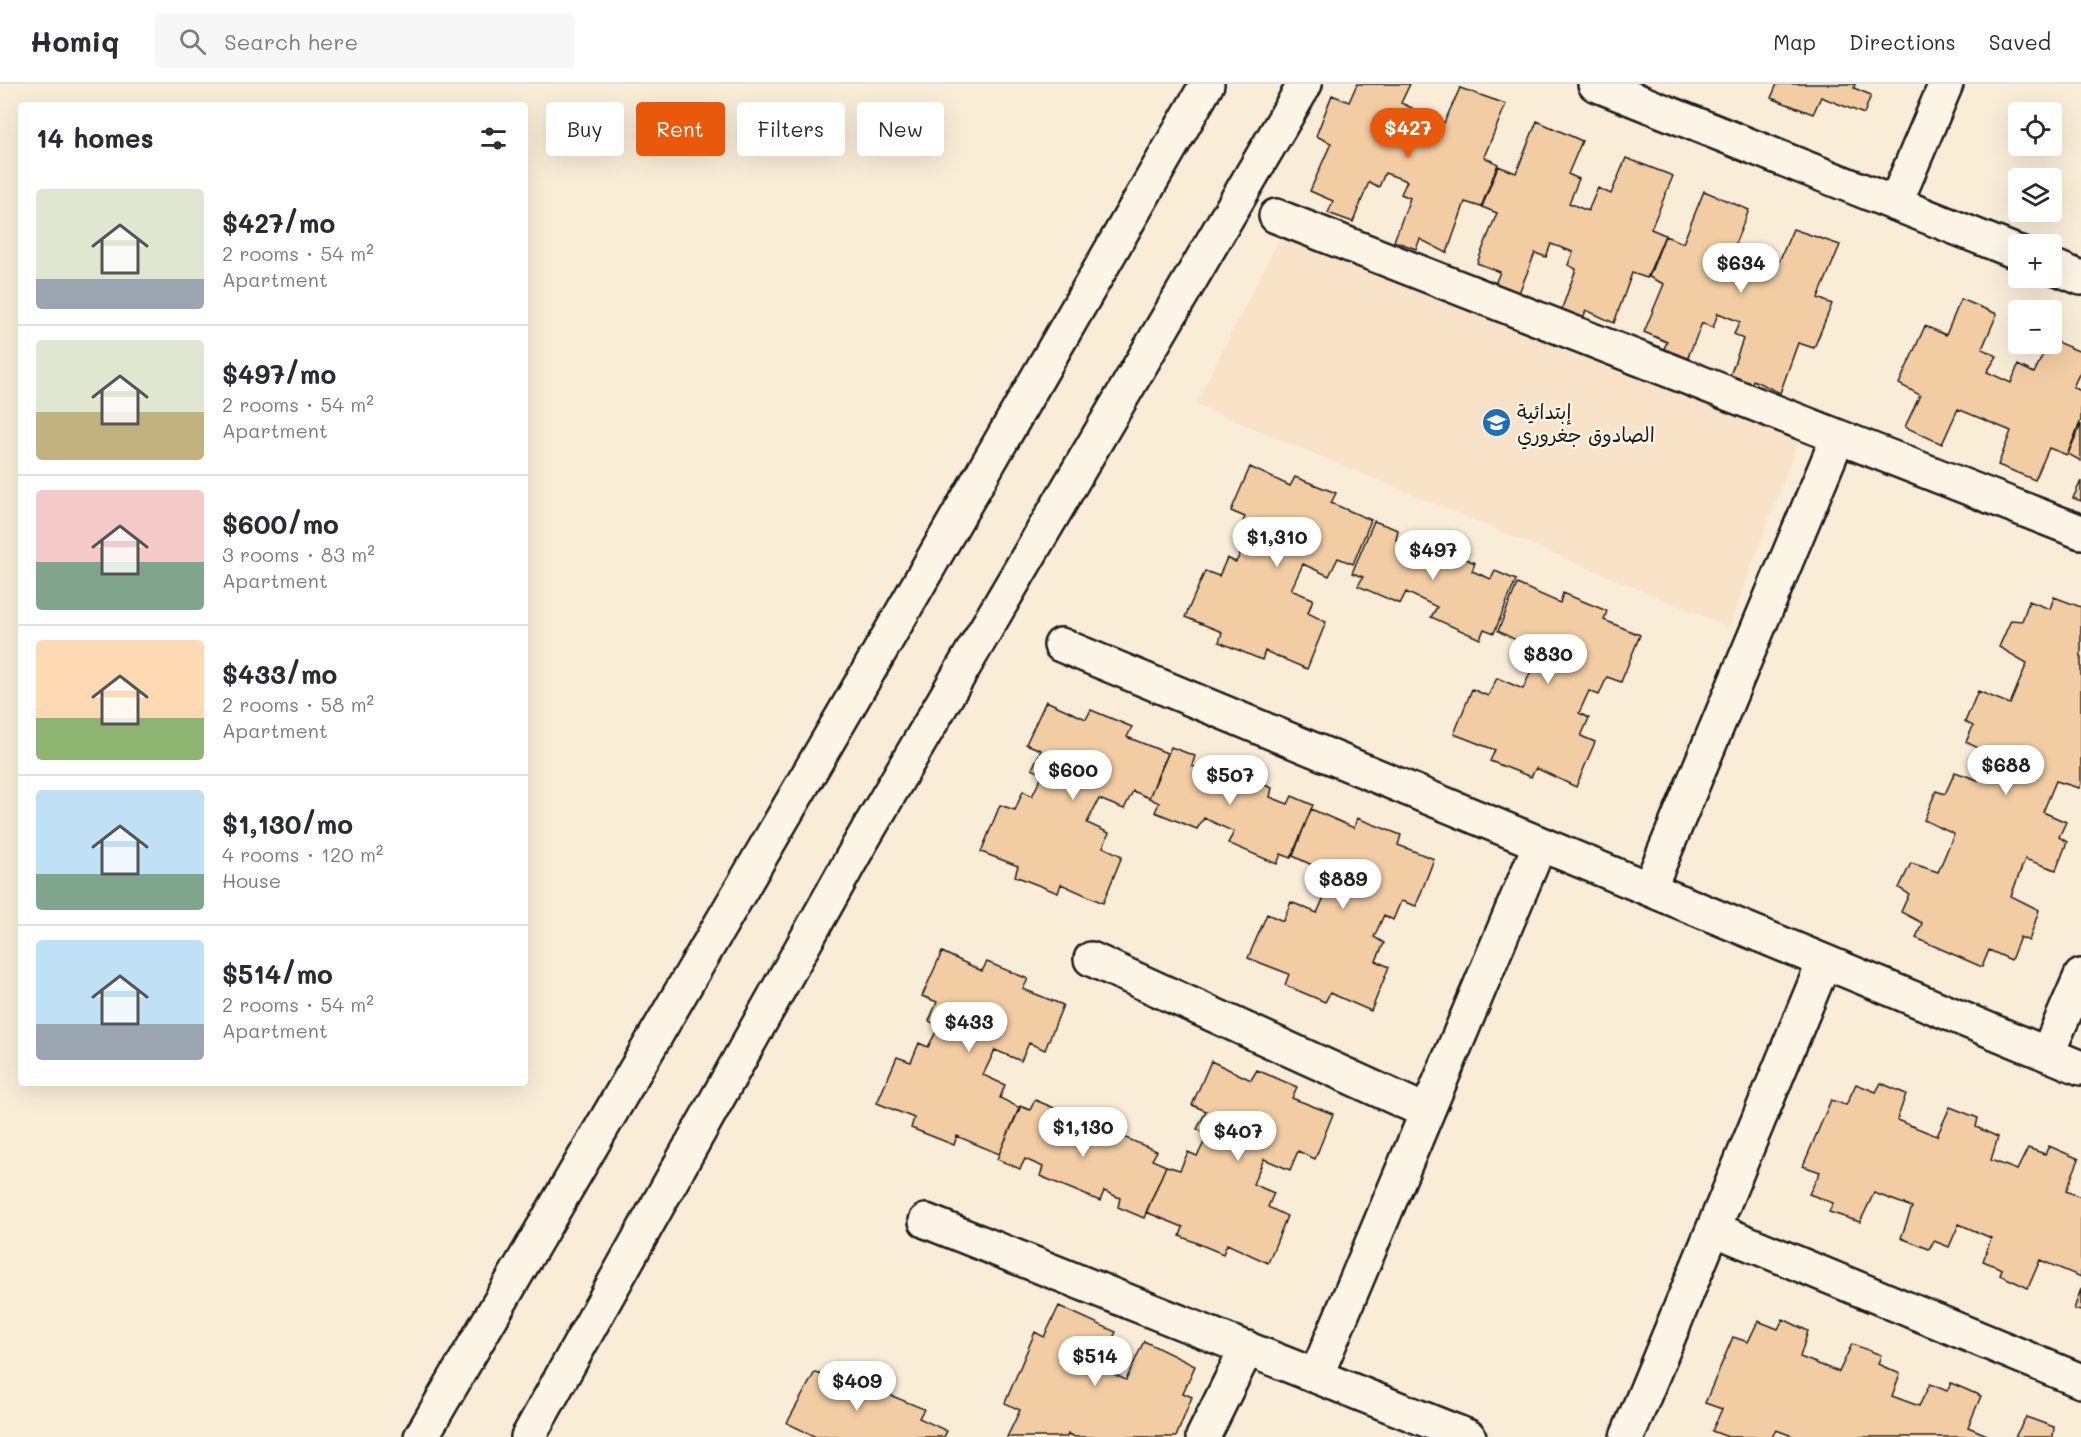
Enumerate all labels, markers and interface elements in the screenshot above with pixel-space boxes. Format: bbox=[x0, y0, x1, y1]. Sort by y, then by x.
search box bbox=[155, 14, 575, 68]
text: Homiq bbox=[30, 23, 119, 59]
icon: search bbox=[176, 25, 209, 58]
text: Search here bbox=[224, 27, 358, 56]
text: Map bbox=[1773, 28, 1816, 55]
text: Directions bbox=[1849, 28, 1956, 55]
text: Saved bbox=[1989, 28, 2051, 55]
chip: Buy bbox=[546, 102, 624, 156]
chip: Rent bbox=[636, 102, 725, 156]
chip: Filters bbox=[737, 102, 845, 156]
chip: New bbox=[857, 102, 944, 156]
map controls bbox=[2008, 102, 2062, 354]
button: locate bbox=[2008, 102, 2062, 156]
pin: $427 bbox=[1372, 108, 1444, 159]
text: $427 bbox=[1384, 114, 1432, 140]
text: 14 homes bbox=[36, 121, 154, 155]
icon: filters bbox=[477, 122, 510, 155]
button: layers bbox=[2008, 168, 2062, 222]
text: $427/mo bbox=[222, 206, 335, 240]
icon: home bbox=[84, 213, 156, 285]
button: + bbox=[2008, 234, 2062, 288]
text: 2 rooms · 54 m² bbox=[222, 240, 374, 266]
pin: $634 bbox=[1705, 243, 1777, 294]
text: $634 bbox=[1716, 249, 1766, 275]
text: Apartment bbox=[222, 266, 328, 292]
button: − bbox=[2008, 300, 2062, 354]
text: $497/mo bbox=[222, 357, 336, 391]
icon: home bbox=[84, 364, 156, 436]
text: 2 rooms · 54 m² bbox=[222, 391, 374, 417]
place label: إبتدائية الصادوق جغروري bbox=[1517, 398, 1655, 450]
school or university icon: إبتدائية الصادوق جغروري bbox=[1480, 407, 1512, 439]
text: Apartment bbox=[222, 417, 328, 443]
text: $600/mo bbox=[222, 507, 339, 541]
icon: home bbox=[84, 514, 156, 586]
pin: $1,310 bbox=[1228, 517, 1326, 568]
text: $1,310 bbox=[1246, 523, 1308, 549]
pin: $497 bbox=[1397, 530, 1469, 581]
text: $497 bbox=[1409, 536, 1457, 562]
text: 3 rooms · 83 m² bbox=[222, 541, 375, 567]
text: Apartment bbox=[222, 567, 328, 593]
pin: $830 bbox=[1512, 634, 1584, 685]
text: $830 bbox=[1523, 640, 1573, 666]
text: $433/mo bbox=[222, 657, 337, 691]
icon: home bbox=[84, 664, 156, 736]
text: 2 rooms · 58 m² bbox=[222, 691, 374, 717]
text: Apartment bbox=[222, 717, 328, 743]
pin: $688 bbox=[1970, 745, 2042, 796]
pin: $600 bbox=[1037, 750, 1109, 801]
text: $688 bbox=[1981, 751, 2031, 777]
pin: $507 bbox=[1194, 755, 1266, 806]
text: $600 bbox=[1048, 756, 1098, 782]
text: $507 bbox=[1206, 761, 1254, 787]
text: $1,130/mo bbox=[222, 807, 353, 841]
icon: home bbox=[84, 814, 156, 886]
text: 4 rooms · 120 m² bbox=[222, 841, 383, 867]
pin: $889 bbox=[1307, 859, 1379, 910]
text: $889 bbox=[1318, 865, 1368, 891]
text: House bbox=[222, 867, 281, 893]
text: $514/mo bbox=[222, 957, 333, 991]
icon: home bbox=[84, 964, 156, 1036]
text: 2 rooms · 54 m² bbox=[222, 991, 374, 1017]
pin: $433 bbox=[933, 1002, 1005, 1053]
text: $433 bbox=[944, 1008, 994, 1034]
text: Apartment bbox=[222, 1017, 328, 1043]
pin: $1,130 bbox=[1034, 1107, 1132, 1158]
pin: $407 bbox=[1202, 1111, 1274, 1162]
text: $1,130 bbox=[1052, 1113, 1114, 1139]
text: $407 bbox=[1213, 1117, 1263, 1143]
pin: $514 bbox=[1059, 1336, 1131, 1387]
text: $514 bbox=[1072, 1342, 1118, 1368]
pin: $409 bbox=[821, 1361, 893, 1412]
text: $409 bbox=[832, 1367, 882, 1393]

